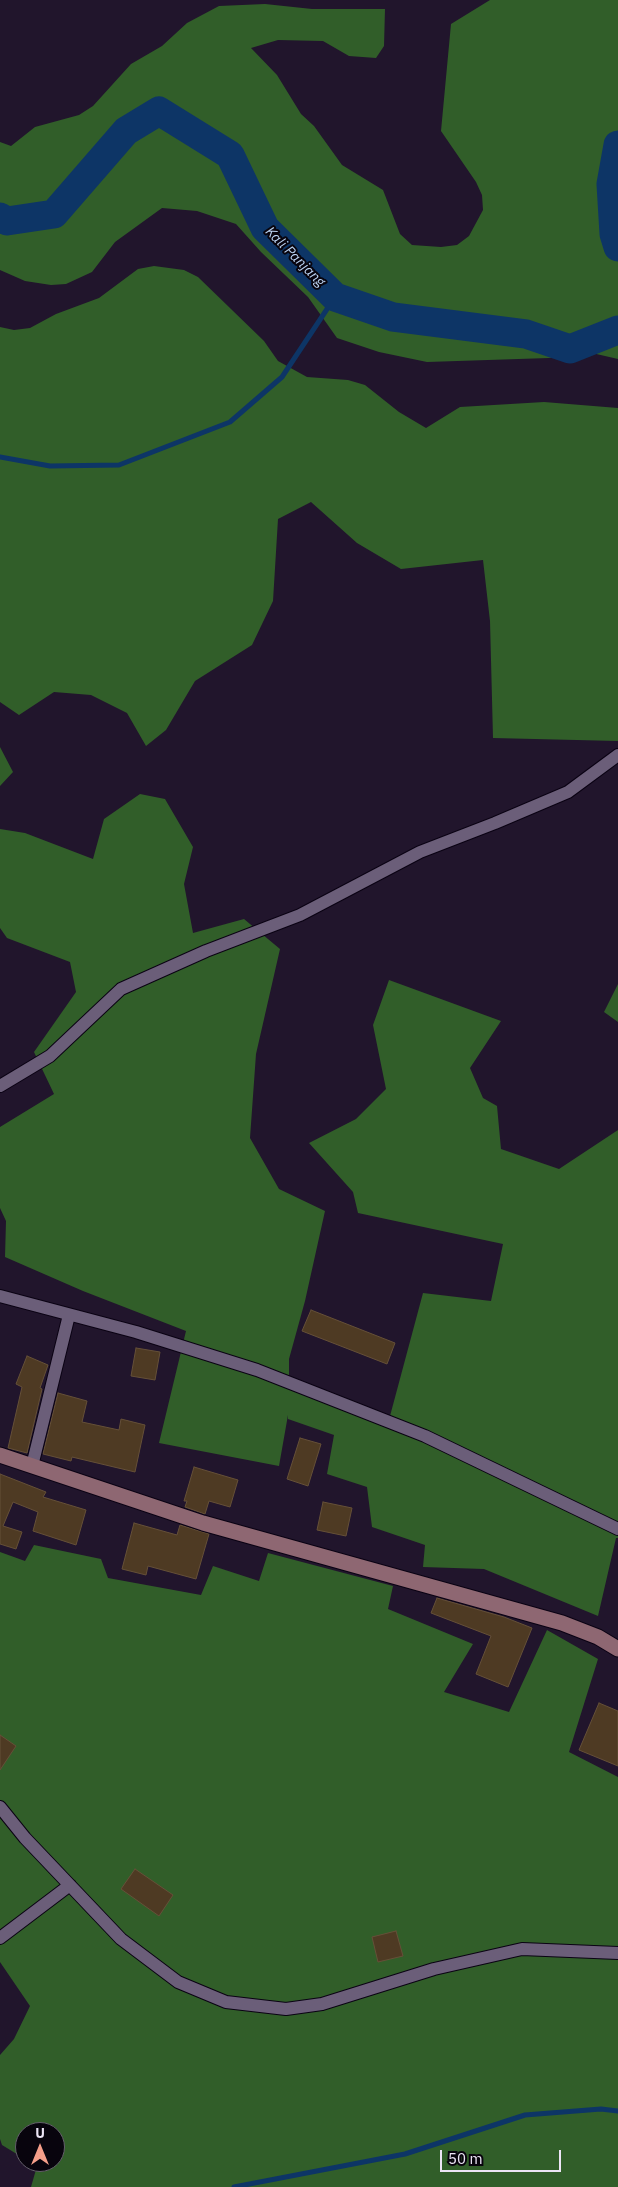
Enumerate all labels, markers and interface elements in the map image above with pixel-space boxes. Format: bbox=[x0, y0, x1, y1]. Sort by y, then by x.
water label: Kali Panjang bbox=[262, 224, 328, 290]
north arrow bbox=[15, 2122, 65, 2172]
text: U bbox=[35, 2124, 45, 2142]
scale bar bbox=[443, 2140, 564, 2172]
text: 50 m bbox=[448, 2149, 483, 2168]

